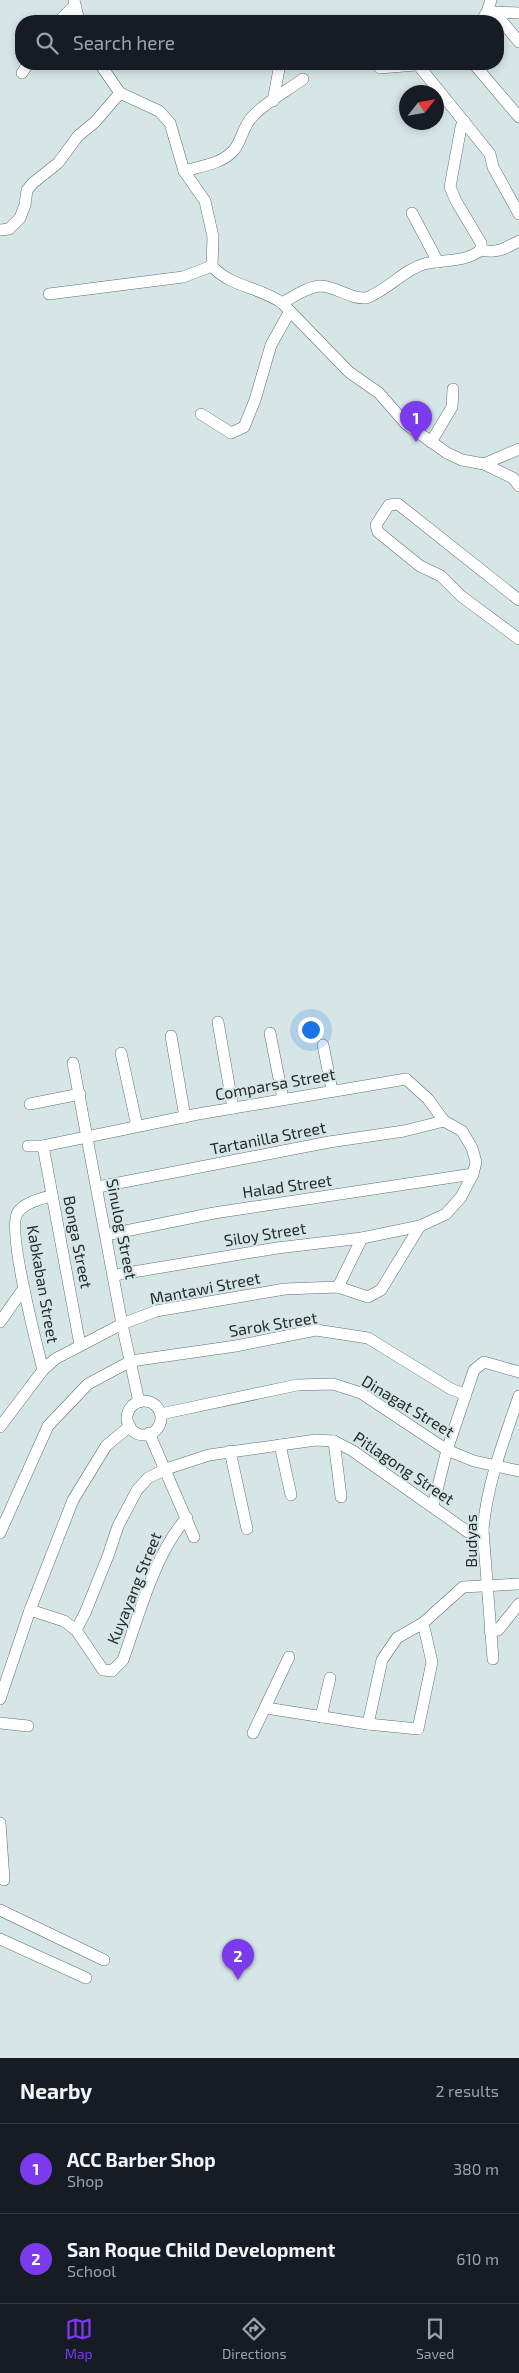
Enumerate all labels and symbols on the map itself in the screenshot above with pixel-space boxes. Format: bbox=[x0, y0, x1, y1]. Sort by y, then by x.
north arrow bbox=[399, 85, 444, 130]
pin: 1 bbox=[400, 401, 432, 442]
your location bbox=[298, 1017, 324, 1043]
street label: Comparsa Street bbox=[213, 1064, 336, 1103]
street label: Tartanilla Street bbox=[208, 1117, 327, 1158]
street label: Halad Street bbox=[241, 1170, 333, 1201]
street label: Sinulog Street bbox=[103, 1177, 142, 1281]
street label: Bonga Street bbox=[60, 1194, 97, 1290]
street label: Siloy Street bbox=[223, 1218, 307, 1249]
street label: Kabkaban Street bbox=[24, 1223, 63, 1344]
street label: Mantawi Street bbox=[148, 1267, 262, 1308]
street label: Sarok Street bbox=[227, 1307, 318, 1340]
street label: Dinagat Street bbox=[359, 1371, 458, 1441]
street label: Pitlagong Street bbox=[350, 1427, 458, 1508]
street label: Budyas bbox=[461, 1514, 480, 1568]
street label: Kuyayang Street bbox=[102, 1529, 165, 1647]
pin: 2 bbox=[222, 1939, 254, 1980]

